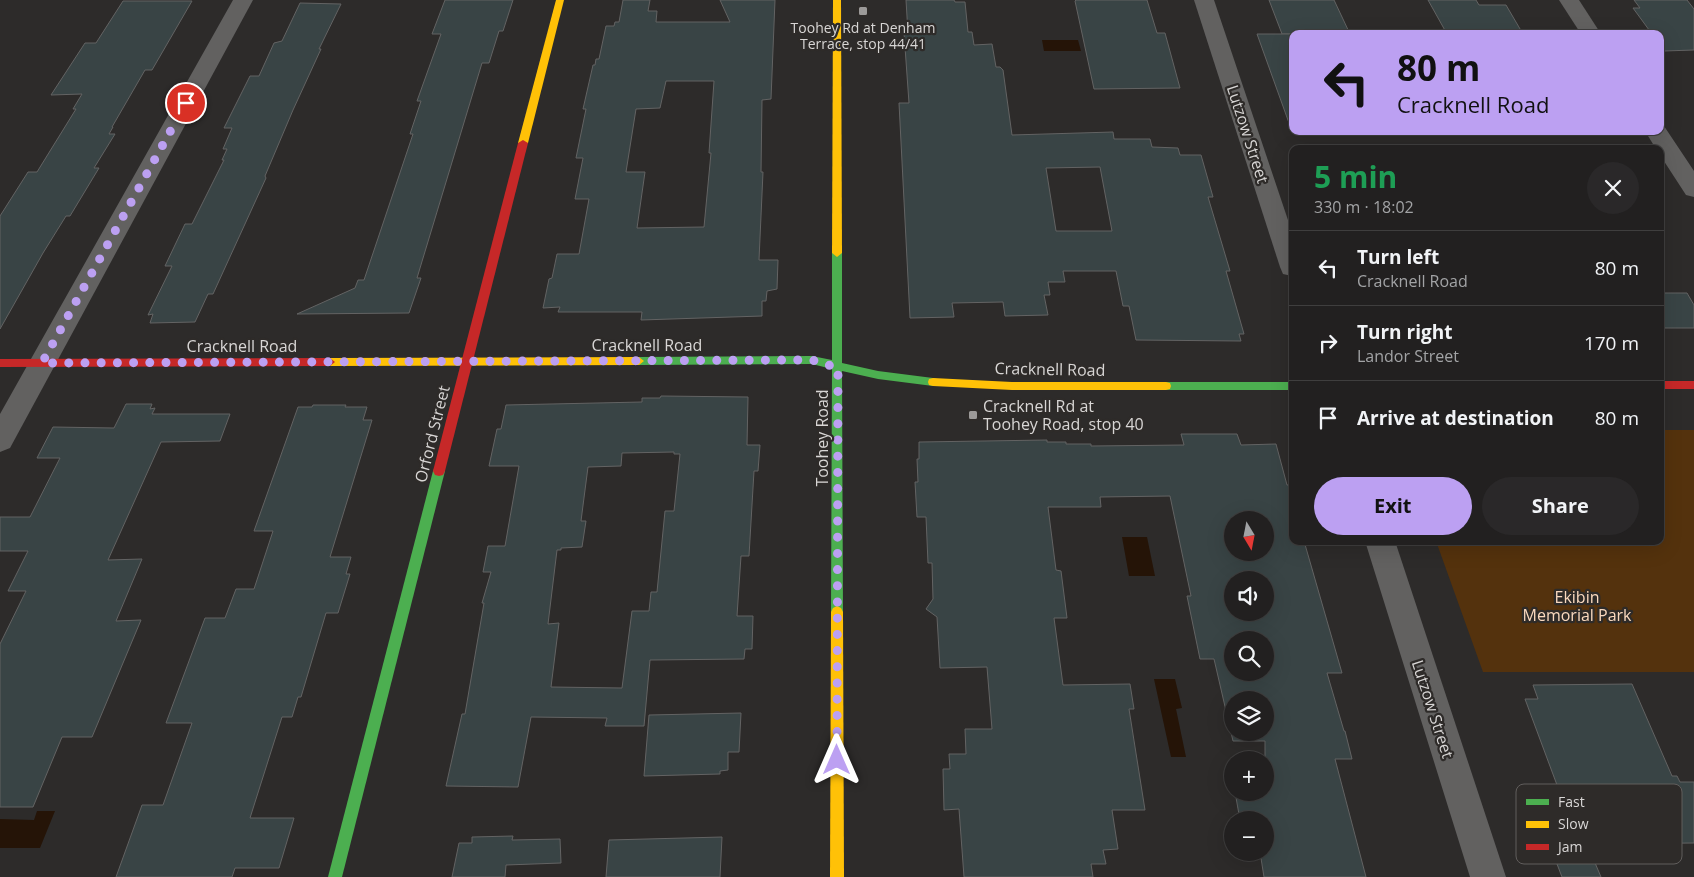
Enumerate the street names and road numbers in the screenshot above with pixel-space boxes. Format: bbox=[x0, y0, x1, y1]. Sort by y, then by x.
street label: Lutzow Street bbox=[1222, 82, 1274, 186]
street label: Cracknell Road bbox=[592, 334, 702, 356]
street label: Cracknell Road bbox=[187, 335, 297, 357]
street label: Cracknell Road bbox=[994, 357, 1106, 381]
street label: Orford Street bbox=[409, 383, 455, 485]
street label: Toohey Road bbox=[811, 389, 833, 487]
street label: Lutzow Street bbox=[1407, 657, 1459, 761]

